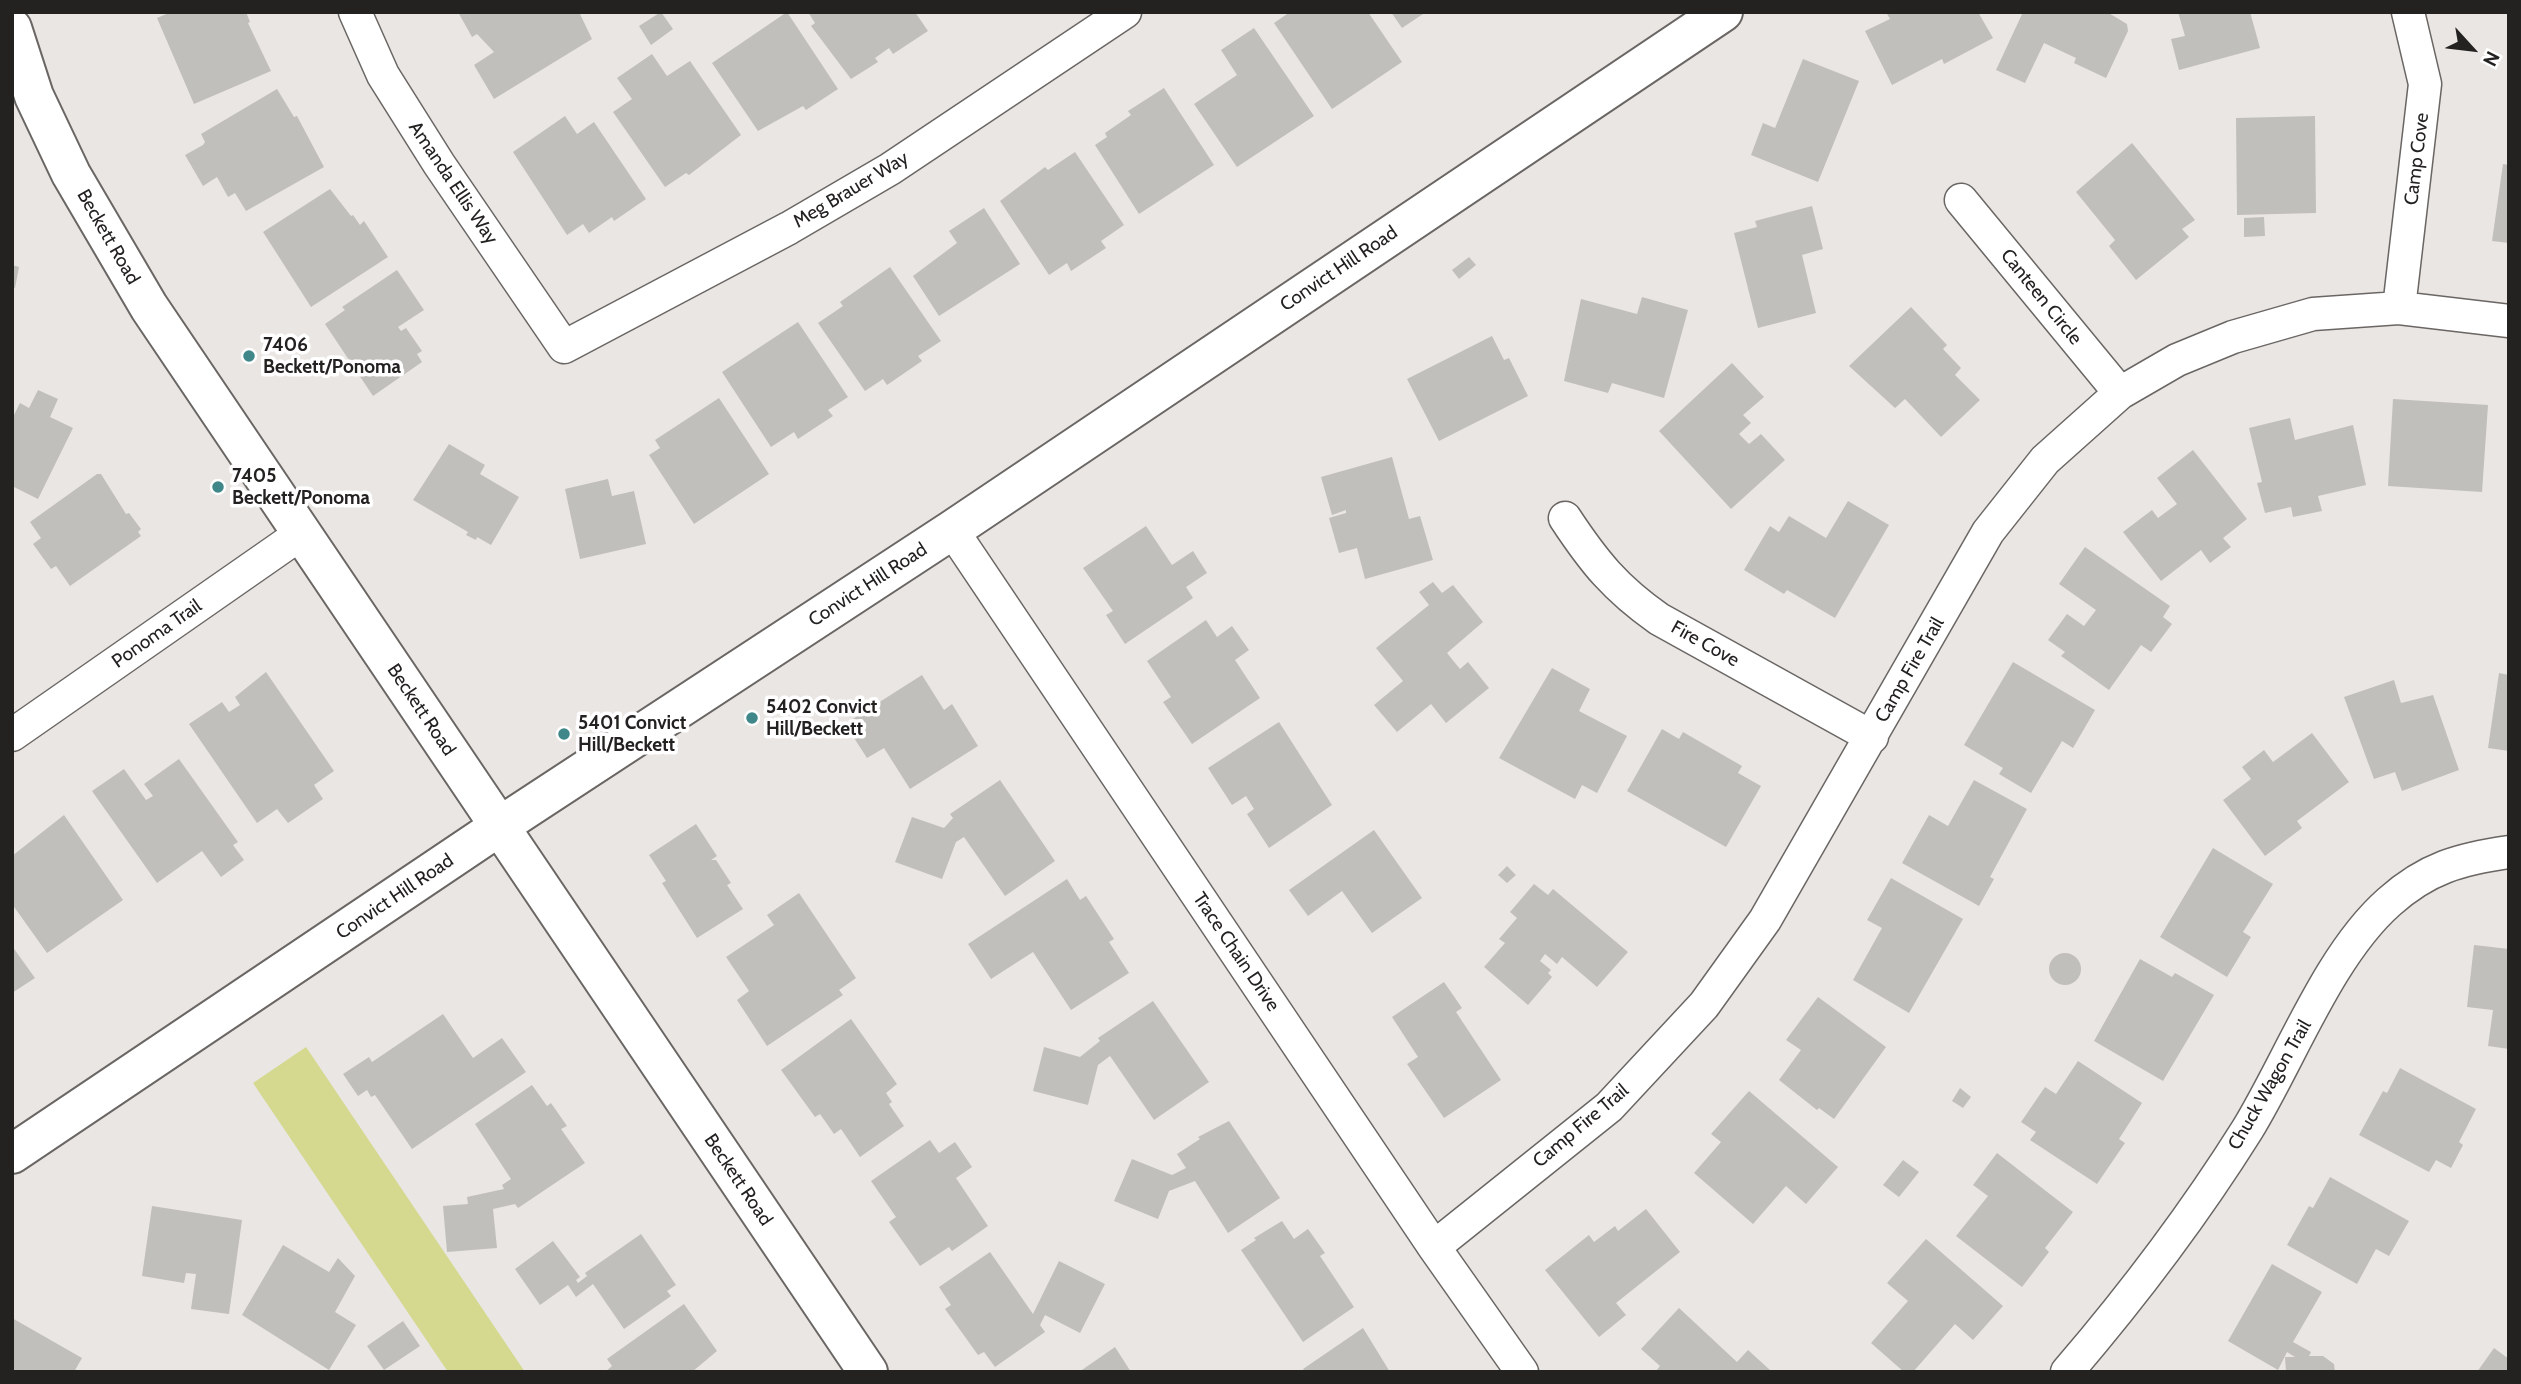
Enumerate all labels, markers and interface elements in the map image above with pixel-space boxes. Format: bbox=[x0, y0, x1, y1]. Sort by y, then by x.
north arrow bbox=[2437, 14, 2507, 84]
text: N bbox=[2478, 48, 2504, 70]
street label: Camp Cove bbox=[2400, 111, 2434, 207]
street label: Amanda Ellis Way bbox=[403, 117, 503, 249]
street label: Meg Brauer Way bbox=[789, 147, 913, 233]
street label: Beckett Road bbox=[72, 185, 144, 289]
street label: Convict Hill Road bbox=[1276, 221, 1402, 317]
street label: Canteen Circle bbox=[1995, 244, 2087, 350]
place label: 7406 Beckett/Ponoma bbox=[263, 334, 401, 378]
marker: 7406 Beckett/Ponoma bbox=[241, 348, 257, 364]
place label: 7405 Beckett/Ponoma bbox=[232, 465, 370, 509]
marker: 7405 Beckett/Ponoma bbox=[210, 479, 226, 495]
street label: Convict Hill Road bbox=[804, 538, 932, 632]
street label: Ponoma Trail bbox=[108, 595, 206, 673]
street label: Camp Fire Trail bbox=[1871, 613, 1949, 727]
street label: Fire Cove bbox=[1667, 616, 1743, 672]
street label: Beckett Road bbox=[382, 660, 460, 760]
place label: 5402 Convict Hill/Beckett bbox=[766, 696, 877, 740]
marker: 5402 Convict Hill/Beckett bbox=[744, 710, 760, 726]
place label: 5401 Convict Hill/Beckett bbox=[578, 712, 686, 756]
marker: 5401 Convict Hill/Beckett bbox=[556, 726, 572, 742]
street label: Convict Hill Road bbox=[332, 849, 458, 945]
street label: Trace Chain Drive bbox=[1188, 888, 1284, 1016]
street label: Chuck Wagon Trail bbox=[2224, 1016, 2316, 1154]
street label: Camp Fire Trail bbox=[1529, 1079, 1633, 1173]
street label: Beckett Road bbox=[699, 1130, 777, 1230]

